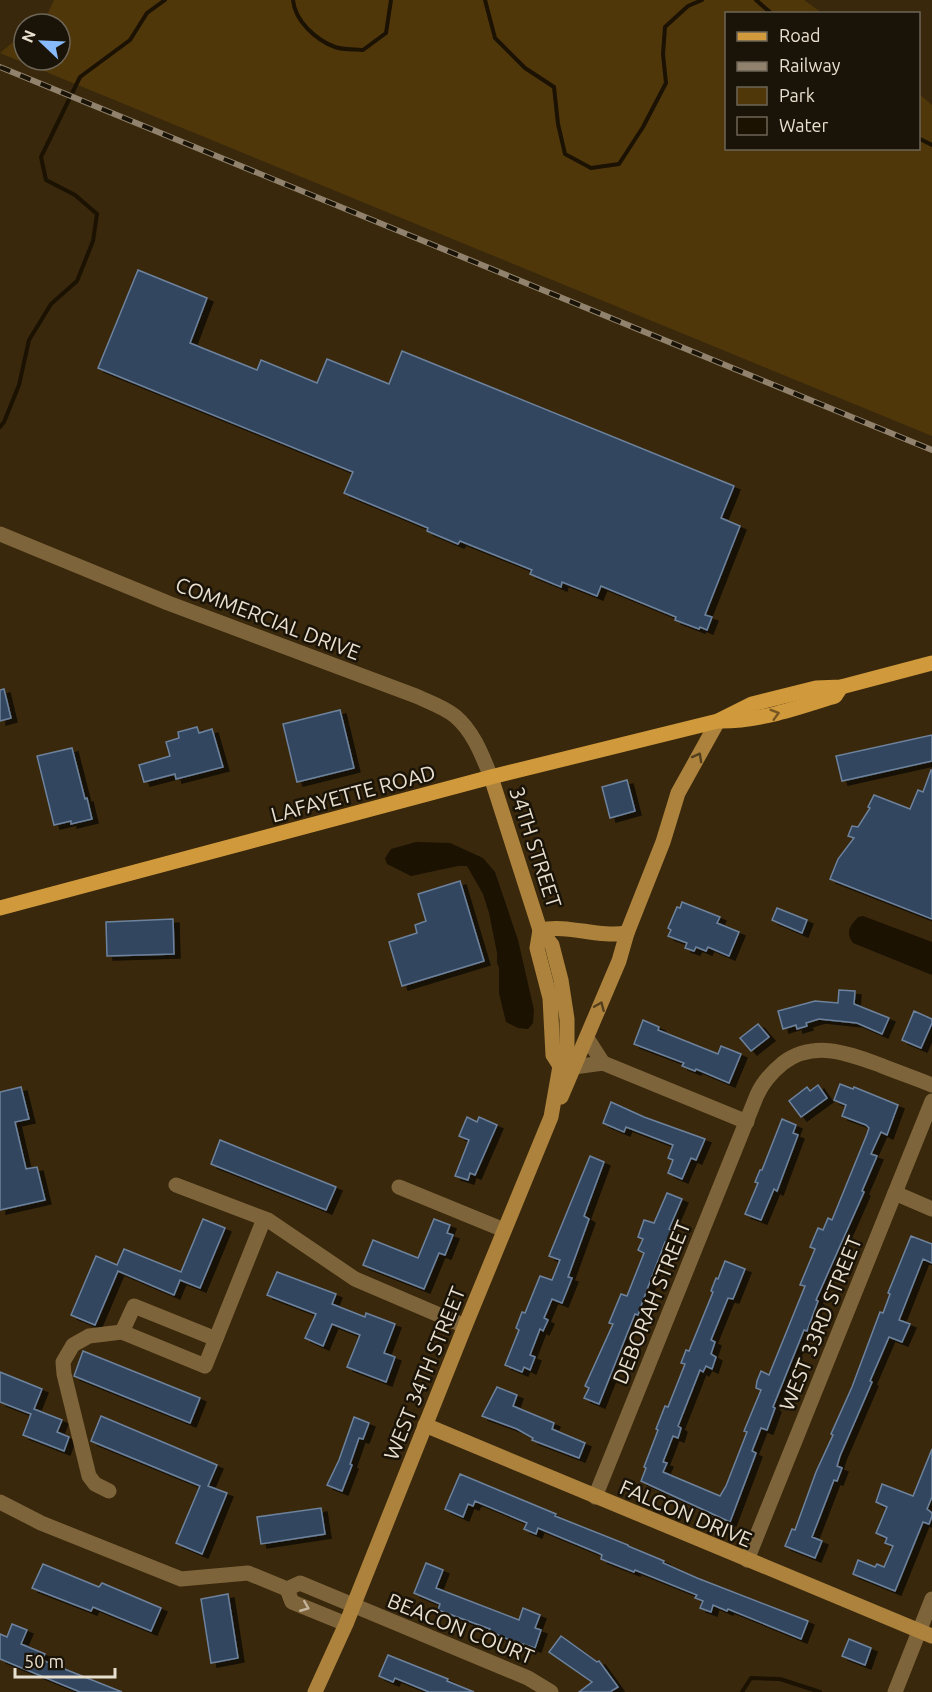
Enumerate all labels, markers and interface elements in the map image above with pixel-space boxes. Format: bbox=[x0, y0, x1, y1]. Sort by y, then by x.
north arrow bbox=[12, 12, 72, 72]
legend bbox=[725, 12, 920, 150]
text: Road bbox=[779, 25, 821, 45]
text: N bbox=[18, 27, 39, 45]
text: Railway bbox=[779, 55, 841, 75]
text: Park bbox=[779, 85, 815, 105]
text: Water bbox=[779, 115, 829, 135]
street label: COMMERCIAL DRIVE bbox=[172, 572, 364, 664]
one-way arrow bbox=[769, 709, 780, 721]
one-way arrow bbox=[691, 753, 702, 763]
street label: LAFAYETTE ROAD bbox=[268, 759, 438, 827]
street label: 34TH STREET bbox=[505, 783, 567, 911]
one-way arrow bbox=[593, 1001, 605, 1012]
street label: DEBORAH STREET bbox=[607, 1217, 695, 1387]
street label: WEST 33RD STREET bbox=[774, 1232, 866, 1414]
street label: WEST 34TH STREET bbox=[378, 1283, 470, 1463]
street label: FALCON DRIVE bbox=[616, 1474, 756, 1552]
street label: BEACON COURT bbox=[384, 1588, 538, 1668]
one-way arrow bbox=[299, 1600, 310, 1612]
scale bar bbox=[15, 1641, 116, 1679]
text: 50 m bbox=[24, 1651, 64, 1671]

